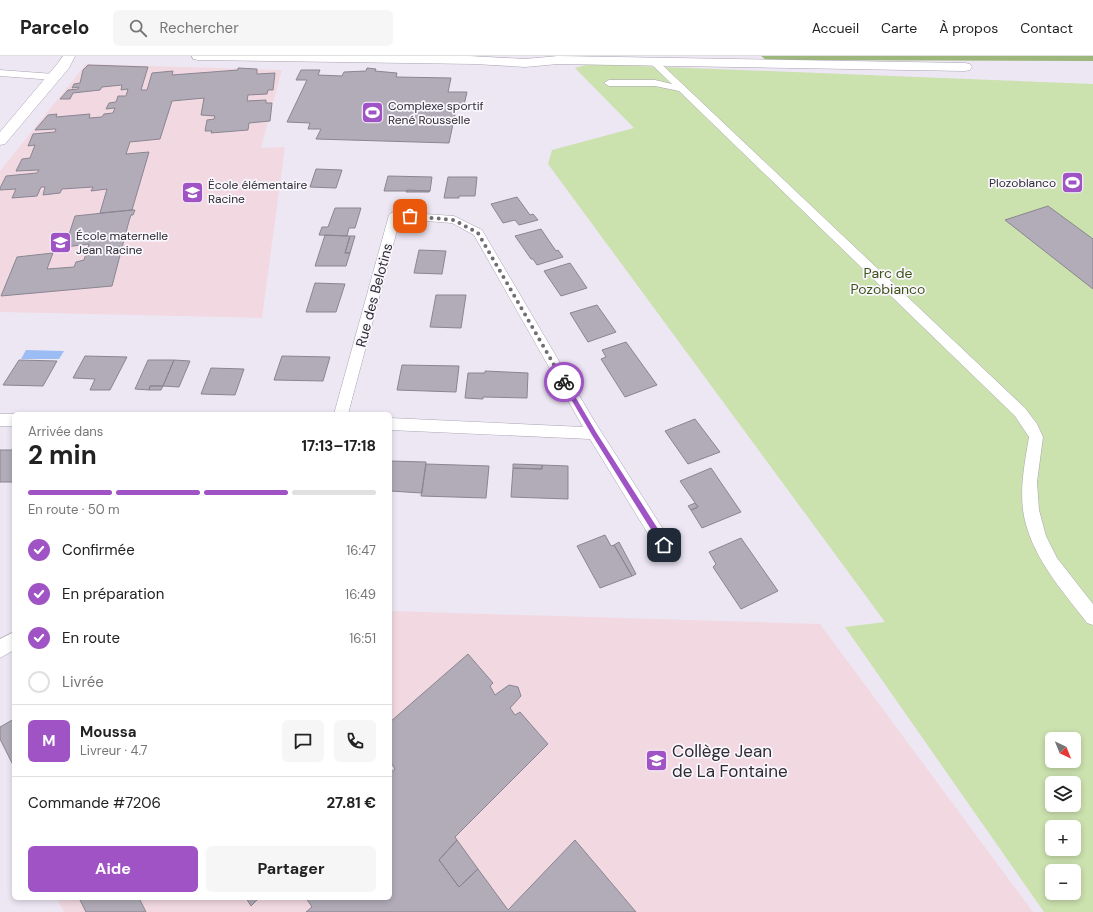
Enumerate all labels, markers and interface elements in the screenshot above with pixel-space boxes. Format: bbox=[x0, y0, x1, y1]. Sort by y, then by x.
search box bbox=[113, 10, 393, 46]
text: Parcelo bbox=[20, 15, 89, 40]
icon: search bbox=[127, 17, 149, 39]
text: Rechercher bbox=[159, 18, 239, 38]
text: Accueil bbox=[812, 19, 859, 37]
text: Carte bbox=[881, 19, 917, 37]
text: À propos bbox=[939, 19, 998, 37]
text: Contact bbox=[1020, 19, 1073, 37]
place label: Complexe sportif René Rousselle bbox=[388, 98, 484, 128]
sports icon: Complexe sportif René Rousselle bbox=[360, 100, 386, 126]
sports icon: Plozoblanco bbox=[1059, 170, 1085, 196]
place label: Plozoblanco bbox=[989, 175, 1056, 191]
place label: Ëcole élémentaire Racine bbox=[208, 177, 307, 207]
school or university icon: Ëcole élémentaire Racine bbox=[180, 179, 206, 205]
pin bbox=[393, 199, 427, 233]
icon: bag bbox=[399, 205, 421, 227]
place label: École maternelle Jean Racine bbox=[76, 228, 168, 258]
school or university icon: École maternelle Jean Racine bbox=[48, 230, 74, 256]
street label: Rue des Belotins bbox=[351, 241, 397, 349]
park label: Parc de Pozobianco bbox=[851, 264, 925, 298]
courier bbox=[544, 362, 584, 402]
icon: bike bbox=[553, 371, 575, 393]
text: Arrivée dans bbox=[28, 423, 103, 440]
text: 17:13–17:18 bbox=[301, 436, 376, 456]
text: 2 min bbox=[28, 438, 97, 472]
text: En route · 50 m bbox=[28, 501, 120, 518]
pin bbox=[647, 528, 681, 562]
icon: home bbox=[653, 534, 675, 556]
icon: check bbox=[28, 539, 50, 561]
text: Confirmée bbox=[62, 540, 135, 560]
text: 16:47 bbox=[346, 542, 376, 559]
icon: check bbox=[28, 583, 50, 605]
text: En préparation bbox=[62, 584, 164, 604]
text: 16:49 bbox=[345, 586, 376, 603]
icon: check bbox=[28, 627, 50, 649]
text: En route bbox=[62, 628, 120, 648]
text: 16:51 bbox=[349, 630, 376, 647]
text: Livrée bbox=[62, 672, 104, 692]
button: chat bbox=[282, 720, 324, 762]
button: phone bbox=[334, 720, 376, 762]
text: Moussa bbox=[80, 722, 136, 742]
text: M bbox=[42, 731, 56, 751]
north arrow bbox=[1045, 732, 1081, 768]
map controls bbox=[1045, 732, 1081, 900]
place label: Collège Jean de La Fontaine bbox=[672, 740, 788, 782]
text: Livreur · 4.7 bbox=[80, 742, 148, 759]
school or university icon: Collège Jean de La Fontaine bbox=[643, 748, 669, 774]
button: layers bbox=[1045, 776, 1081, 812]
text: Commande #7206 bbox=[28, 793, 161, 813]
text: 27.81 € bbox=[326, 793, 376, 813]
button: + bbox=[1045, 820, 1081, 856]
button: Aide bbox=[28, 846, 198, 892]
button: Partager bbox=[206, 846, 376, 892]
button: − bbox=[1045, 864, 1081, 900]

